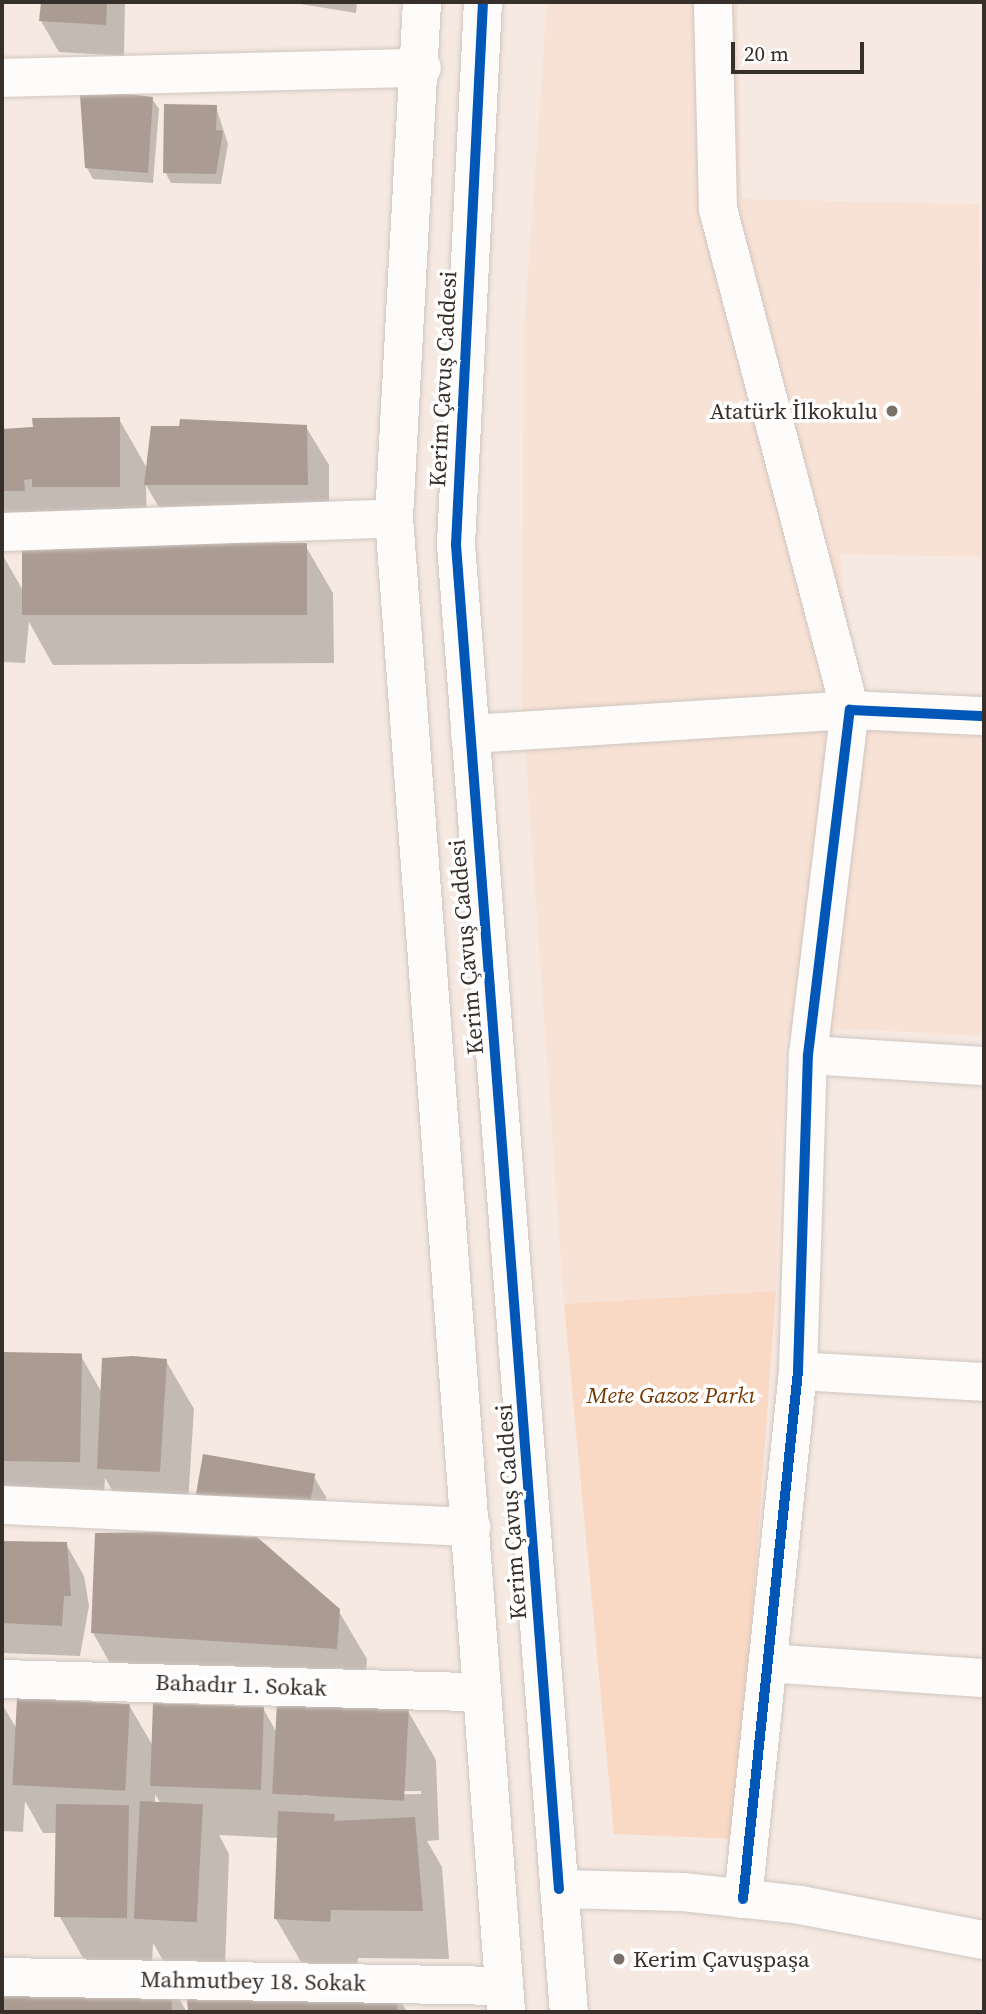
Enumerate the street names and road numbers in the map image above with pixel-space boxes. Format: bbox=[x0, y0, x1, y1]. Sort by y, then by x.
street label: Kerim Çavuş Caddesi bbox=[424, 270, 462, 488]
street label: Kerim Çavuş Caddesi bbox=[443, 838, 489, 1056]
street label: Kerim Çavuş Caddesi bbox=[490, 1403, 532, 1621]
street label: Bahadır 1. Sokak bbox=[155, 1668, 327, 1702]
street label: Mahmutbey 18. Sokak bbox=[140, 1965, 366, 1997]

